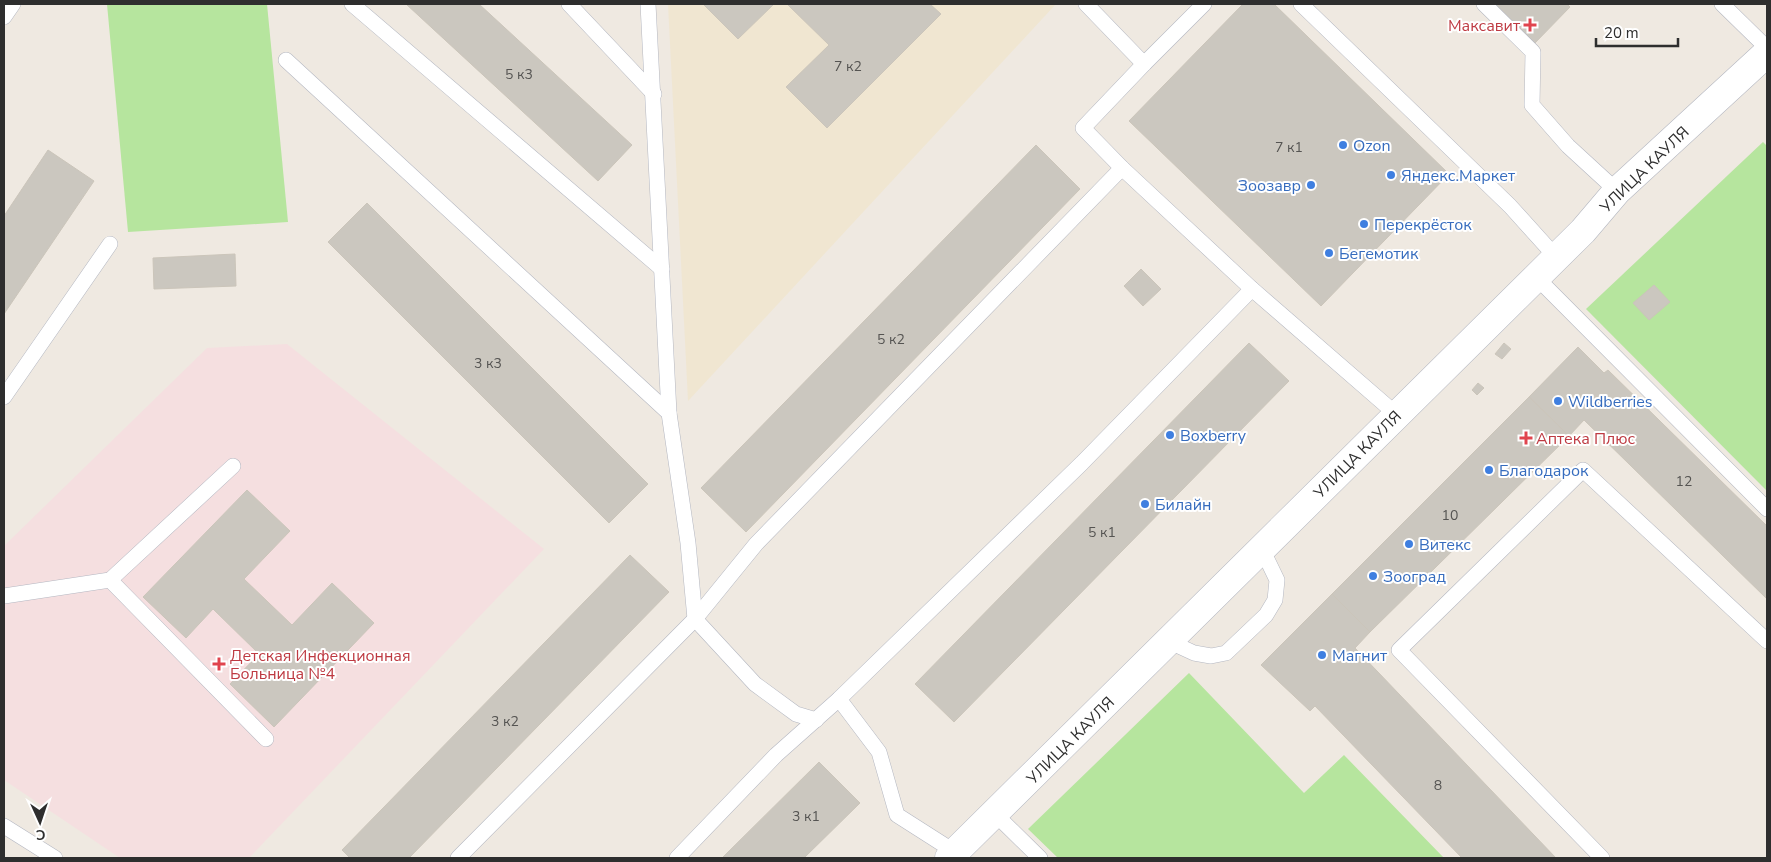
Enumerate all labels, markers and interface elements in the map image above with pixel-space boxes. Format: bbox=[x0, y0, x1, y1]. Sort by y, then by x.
place label: Максавит bbox=[1448, 15, 1521, 37]
scale bar bbox=[1596, 15, 1678, 47]
marker: Максавит bbox=[1524, 19, 1536, 31]
text: 20 m bbox=[1604, 23, 1639, 43]
house number: 7 к2 bbox=[834, 57, 862, 76]
house number: 5 к3 bbox=[505, 65, 533, 84]
street label: УЛИЦА КАУЛЯ bbox=[1595, 121, 1694, 219]
place label: Ozon bbox=[1353, 135, 1391, 157]
house number: 7 к1 bbox=[1275, 138, 1303, 157]
marker: Ozon bbox=[1337, 139, 1349, 151]
place label: Яндекс.Маркет bbox=[1401, 165, 1516, 187]
marker: Яндекс.Маркет bbox=[1385, 169, 1397, 181]
place label: Зоозавр bbox=[1238, 175, 1301, 197]
marker: Зоозавр bbox=[1305, 179, 1317, 191]
place label: Перекрёсток bbox=[1374, 214, 1472, 236]
marker: Перекрёсток bbox=[1358, 218, 1370, 230]
place label: Бегемотик bbox=[1339, 243, 1419, 265]
marker: Бегемотик bbox=[1323, 247, 1335, 259]
house number: 5 к2 bbox=[877, 330, 905, 349]
house number: 3 к3 bbox=[474, 354, 502, 373]
place label: Wildberries bbox=[1568, 391, 1653, 413]
marker: Wildberries bbox=[1552, 395, 1564, 407]
street label: УЛИЦА КАУЛЯ bbox=[1308, 406, 1407, 504]
place label: Boxberry bbox=[1180, 425, 1247, 447]
place label: Аптека Плюс bbox=[1536, 428, 1635, 450]
marker: Boxberry bbox=[1164, 429, 1176, 441]
marker: Аптека Плюс bbox=[1520, 432, 1532, 444]
place label: Благодарок bbox=[1499, 460, 1589, 482]
marker: Благодарок bbox=[1483, 464, 1495, 476]
house number: 12 bbox=[1676, 472, 1692, 491]
place label: Билайн bbox=[1155, 494, 1211, 516]
marker: Билайн bbox=[1139, 498, 1151, 510]
house number: 10 bbox=[1442, 506, 1458, 525]
house number: 5 к1 bbox=[1088, 523, 1116, 542]
place label: Витекс bbox=[1419, 534, 1471, 556]
marker: Витекс bbox=[1403, 538, 1415, 550]
place label: Зооград bbox=[1383, 566, 1446, 588]
marker: Зооград bbox=[1367, 570, 1379, 582]
place label: Детская Инфекционная Больница №4 bbox=[230, 645, 411, 685]
place label: Магнит bbox=[1332, 645, 1388, 667]
marker: Магнит bbox=[1316, 649, 1328, 661]
marker: Детская Инфекционная Больница №4 bbox=[212, 657, 226, 671]
street label: УЛИЦА КАУЛЯ bbox=[1021, 692, 1120, 790]
house number: 3 к2 bbox=[491, 712, 519, 731]
house number: 8 bbox=[1434, 776, 1442, 795]
north arrow bbox=[15, 797, 65, 847]
house number: 3 к1 bbox=[792, 807, 820, 826]
text: С bbox=[35, 825, 46, 844]

